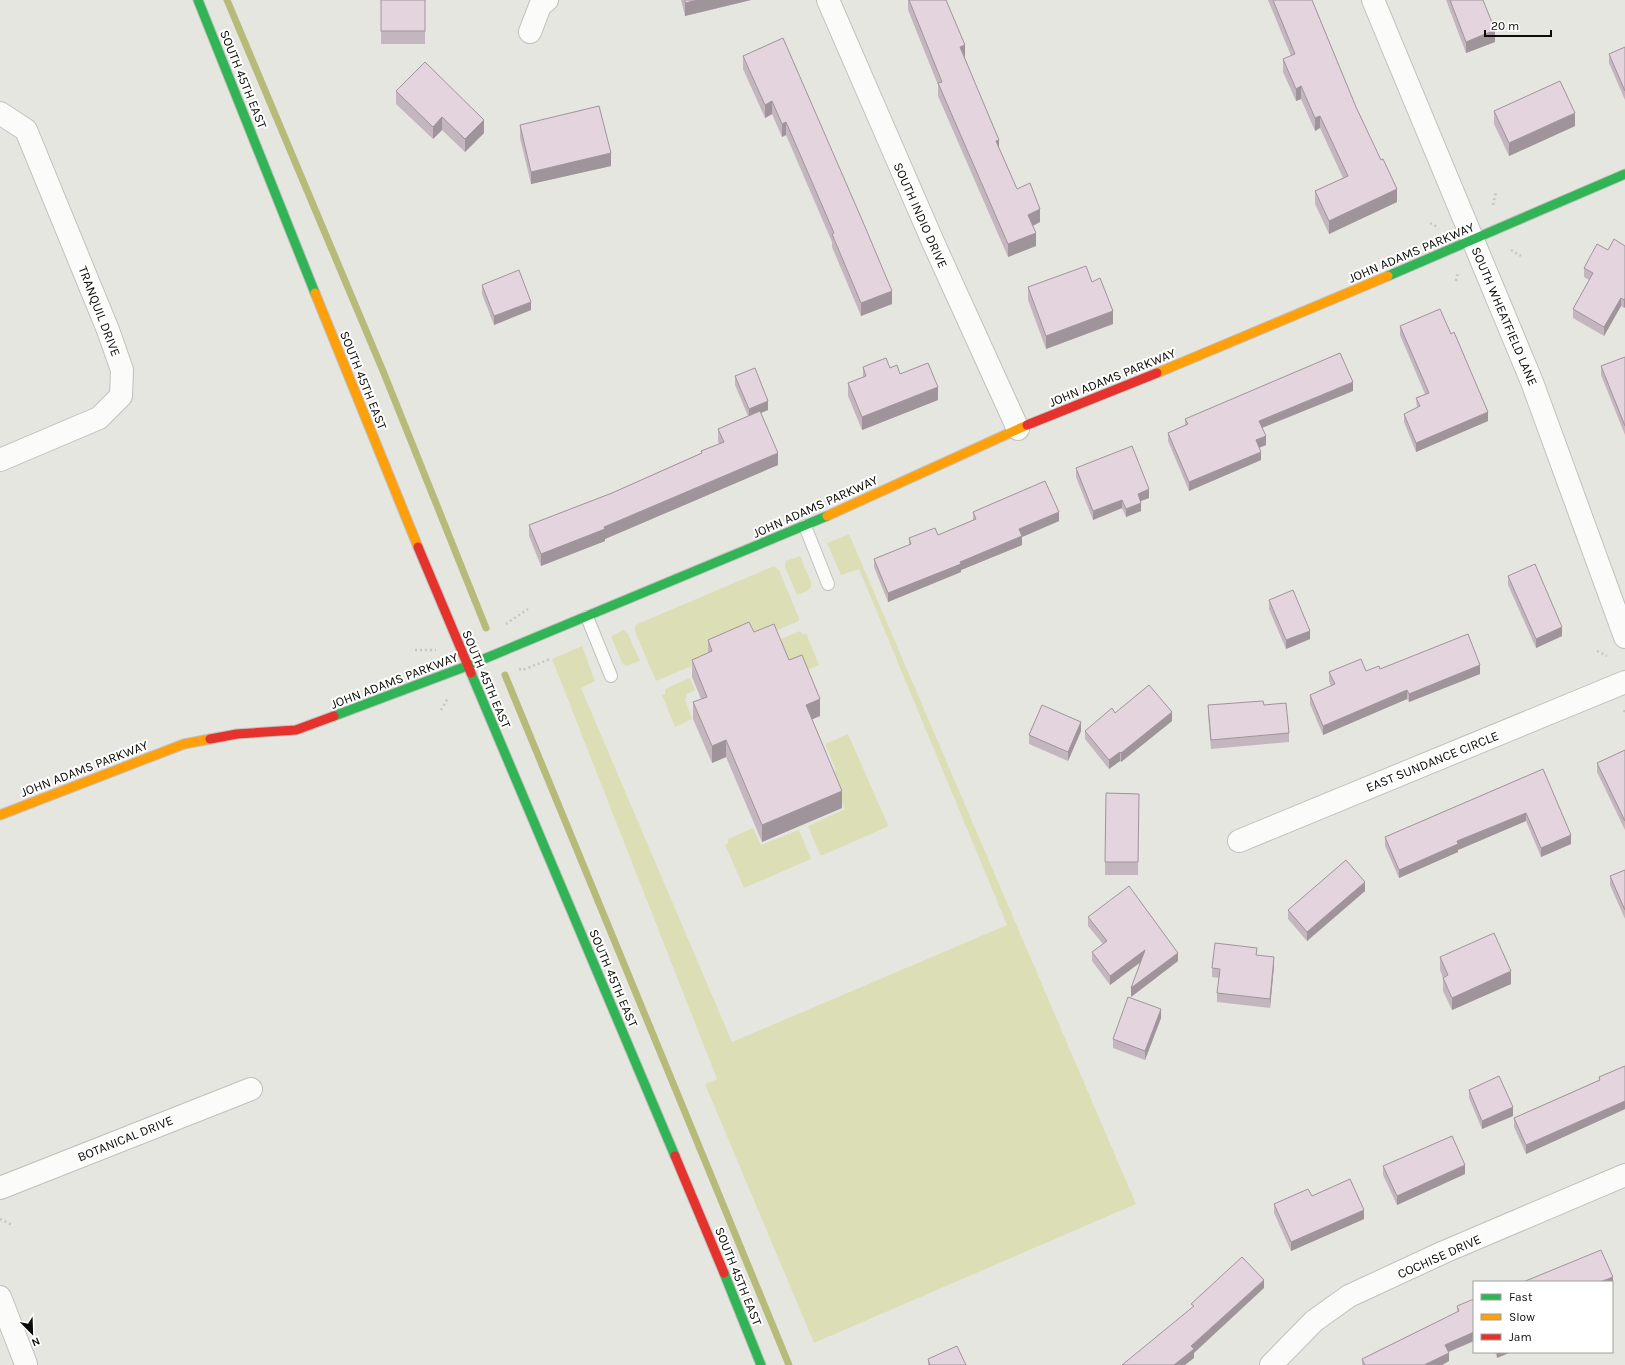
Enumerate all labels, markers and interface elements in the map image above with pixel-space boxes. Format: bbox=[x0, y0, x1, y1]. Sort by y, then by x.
scale bar bbox=[1485, 12, 1551, 38]
text: 20 m bbox=[1491, 19, 1519, 33]
street label: SOUTH 45TH EAST bbox=[217, 28, 270, 131]
street label: SOUTH INDIO DRIVE bbox=[890, 160, 951, 270]
street label: JOHN ADAMS PARKWAY bbox=[1346, 219, 1476, 286]
street label: SOUTH WHEATFIELD LANE bbox=[1468, 245, 1541, 388]
street label: TRANQUIL DRIVE bbox=[75, 264, 124, 358]
street label: SOUTH 45TH EAST bbox=[337, 329, 390, 432]
street label: JOHN ADAMS PARKWAY bbox=[1047, 345, 1178, 410]
street label: JOHN ADAMS PARKWAY bbox=[750, 472, 880, 541]
street label: SOUTH 45TH EAST bbox=[459, 628, 514, 731]
street label: JOHN ADAMS PARKWAY bbox=[328, 649, 460, 712]
street label: EAST SUNDANCE CIRCLE bbox=[1364, 728, 1501, 795]
street label: JOHN ADAMS PARKWAY bbox=[18, 737, 150, 800]
street label: SOUTH 45TH EAST bbox=[586, 927, 641, 1030]
street label: BOTANICAL DRIVE bbox=[75, 1112, 175, 1164]
street label: SOUTH 45TH EAST bbox=[712, 1225, 765, 1328]
street label: COCHISE DRIVE bbox=[1395, 1231, 1483, 1282]
legend bbox=[1473, 1281, 1613, 1353]
text: Fast bbox=[1509, 1290, 1533, 1304]
text: Slow bbox=[1509, 1310, 1535, 1324]
north arrow bbox=[12, 1313, 52, 1353]
text: Jam bbox=[1509, 1330, 1532, 1344]
text: N bbox=[30, 1334, 42, 1349]

